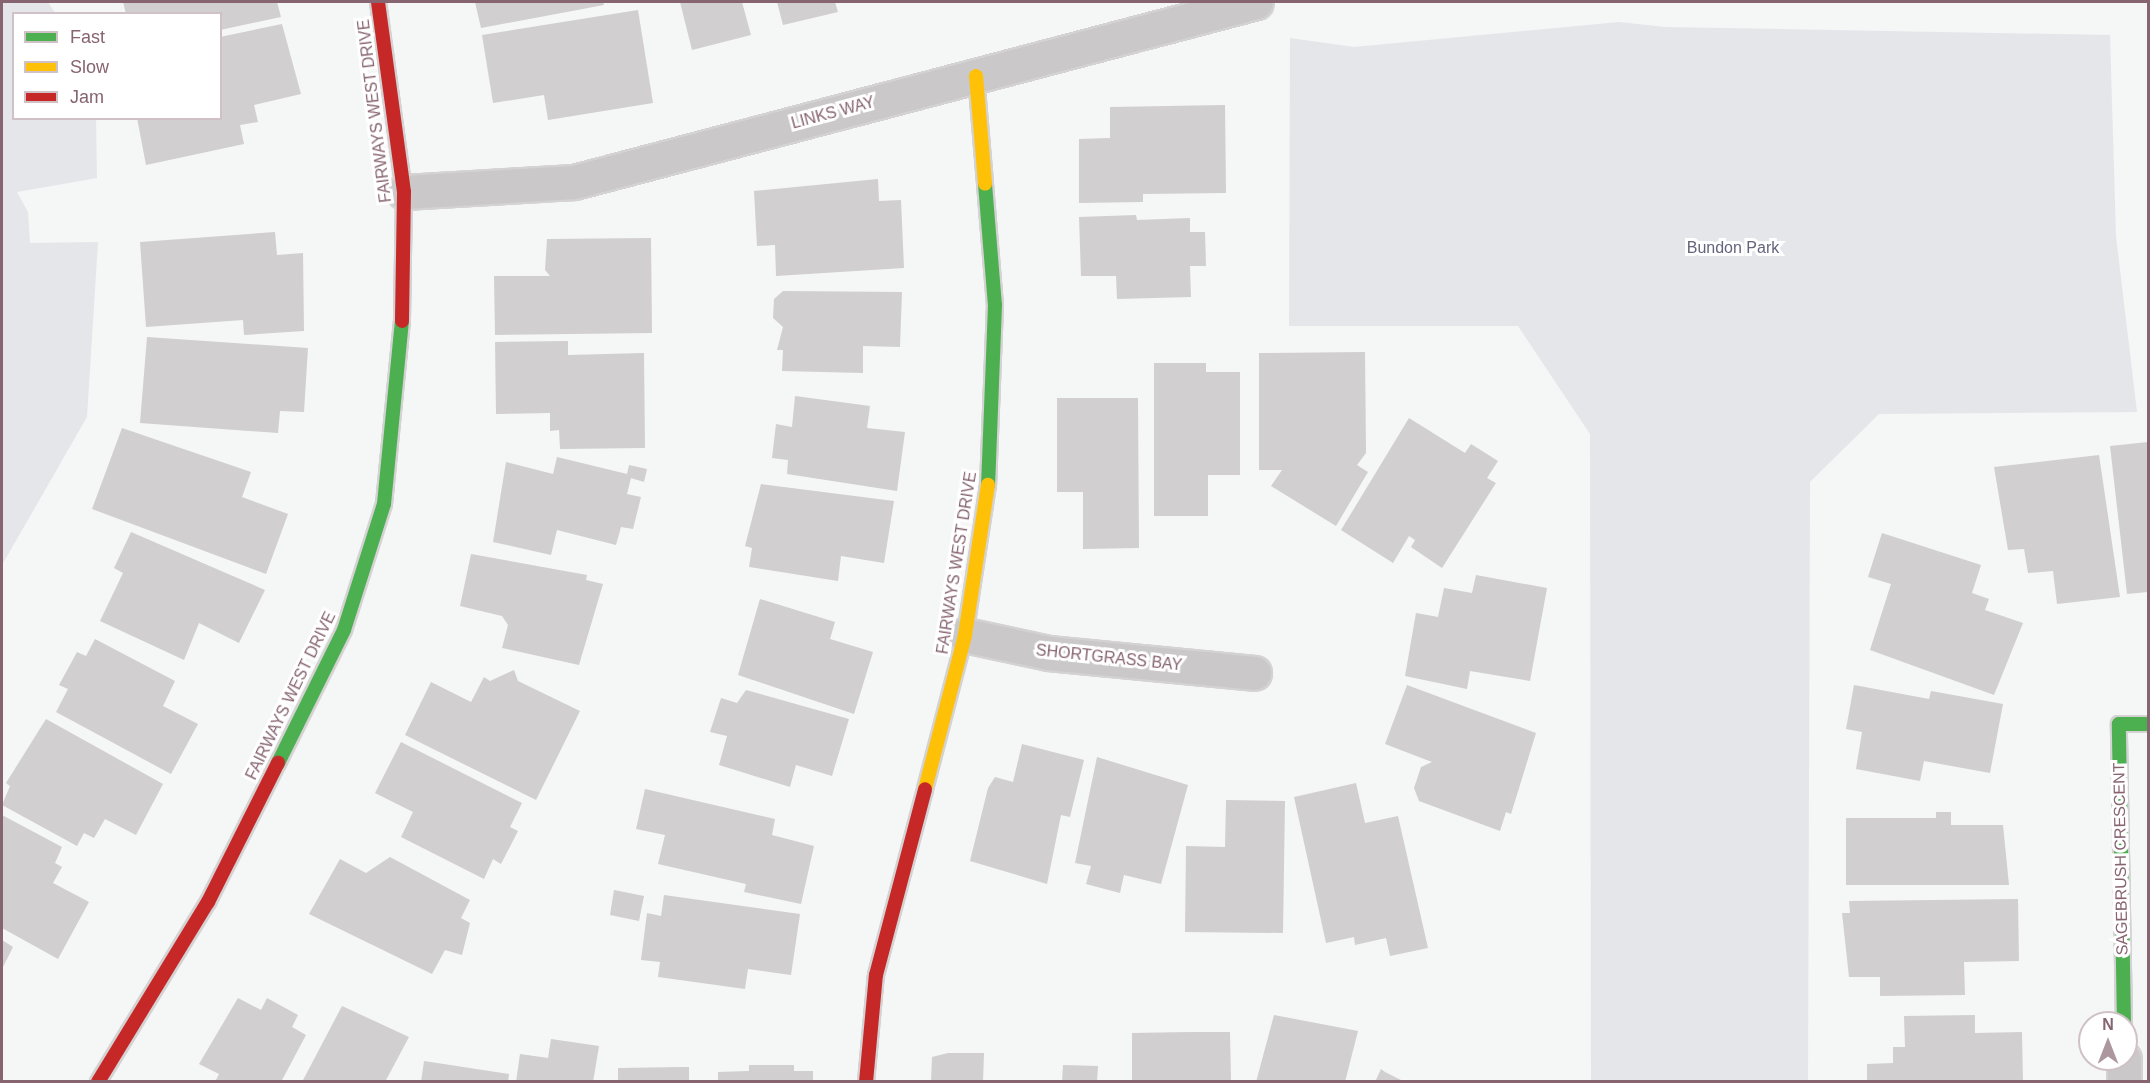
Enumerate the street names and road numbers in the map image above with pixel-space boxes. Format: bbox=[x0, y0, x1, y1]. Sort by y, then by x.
street label: FAIRWAYS WEST DRIVE bbox=[354, 18, 396, 204]
street label: LINKS WAY bbox=[789, 93, 877, 133]
street label: FAIRWAYS WEST DRIVE bbox=[933, 470, 981, 656]
street label: FAIRWAYS WEST DRIVE bbox=[242, 609, 340, 783]
street label: SHORTGRASS BAY bbox=[1035, 641, 1183, 675]
street label: SAGEBRUSH CRESCENT bbox=[2110, 762, 2132, 956]

